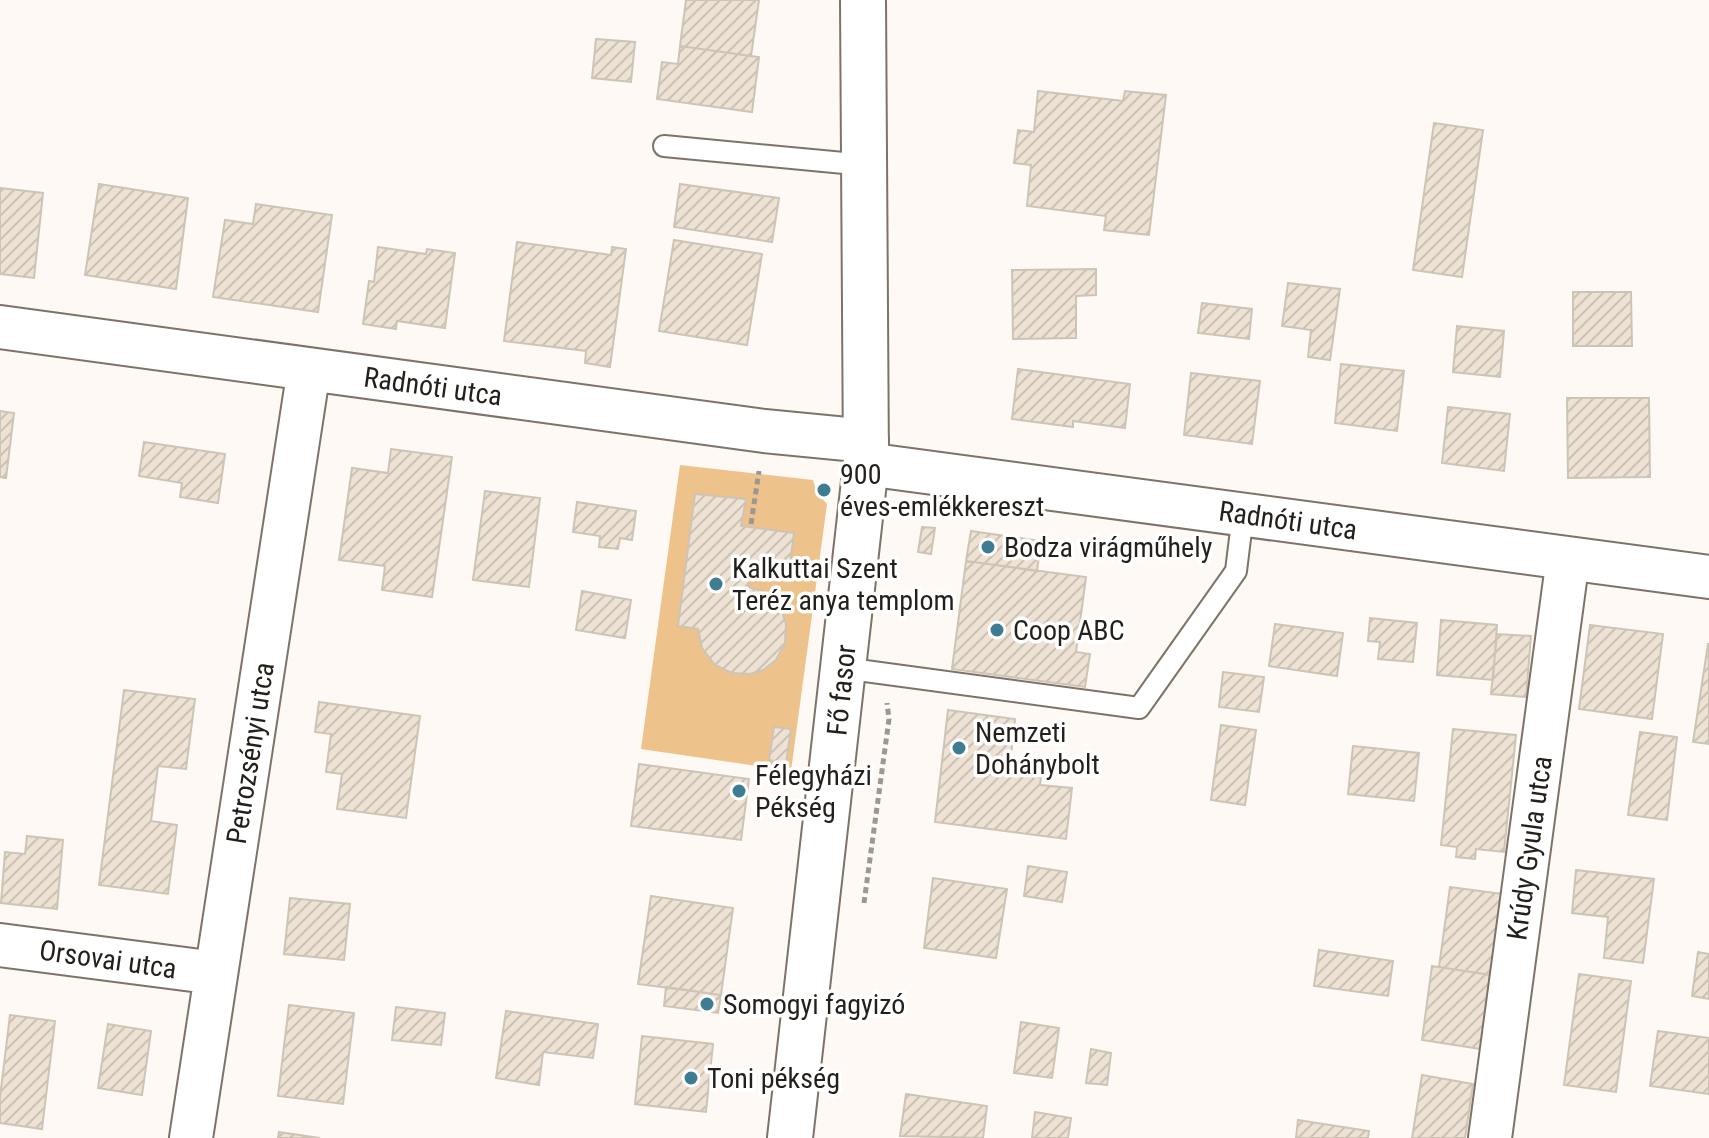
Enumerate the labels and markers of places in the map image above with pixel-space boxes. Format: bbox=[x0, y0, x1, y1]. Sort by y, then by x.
place label: 900 éves-emlékkereszt bbox=[840, 458, 1044, 523]
marker: 900 éves-emlékkereszt bbox=[815, 481, 833, 499]
place label: Bodza virágműhely bbox=[1004, 531, 1213, 564]
marker: Bodza virágműhely bbox=[979, 538, 997, 556]
place label: Kalkuttai Szent Teréz anya templom bbox=[732, 552, 955, 617]
marker: Kalkuttai Szent Teréz anya templom bbox=[707, 575, 725, 593]
place label: Coop ABC bbox=[1013, 614, 1125, 647]
marker: Coop ABC bbox=[988, 621, 1006, 639]
place label: Nemzeti Dohánybolt bbox=[975, 716, 1100, 781]
marker: Nemzeti Dohánybolt bbox=[950, 739, 968, 757]
place label: Félegyházi Pékség bbox=[755, 759, 872, 824]
marker: Félegyházi Pékség bbox=[730, 782, 748, 800]
place label: Somogyi fagyizó bbox=[723, 988, 905, 1021]
marker: Somogyi fagyizó bbox=[698, 995, 716, 1013]
place label: Toni pékség bbox=[707, 1062, 840, 1095]
marker: Toni pékség bbox=[682, 1069, 700, 1087]

